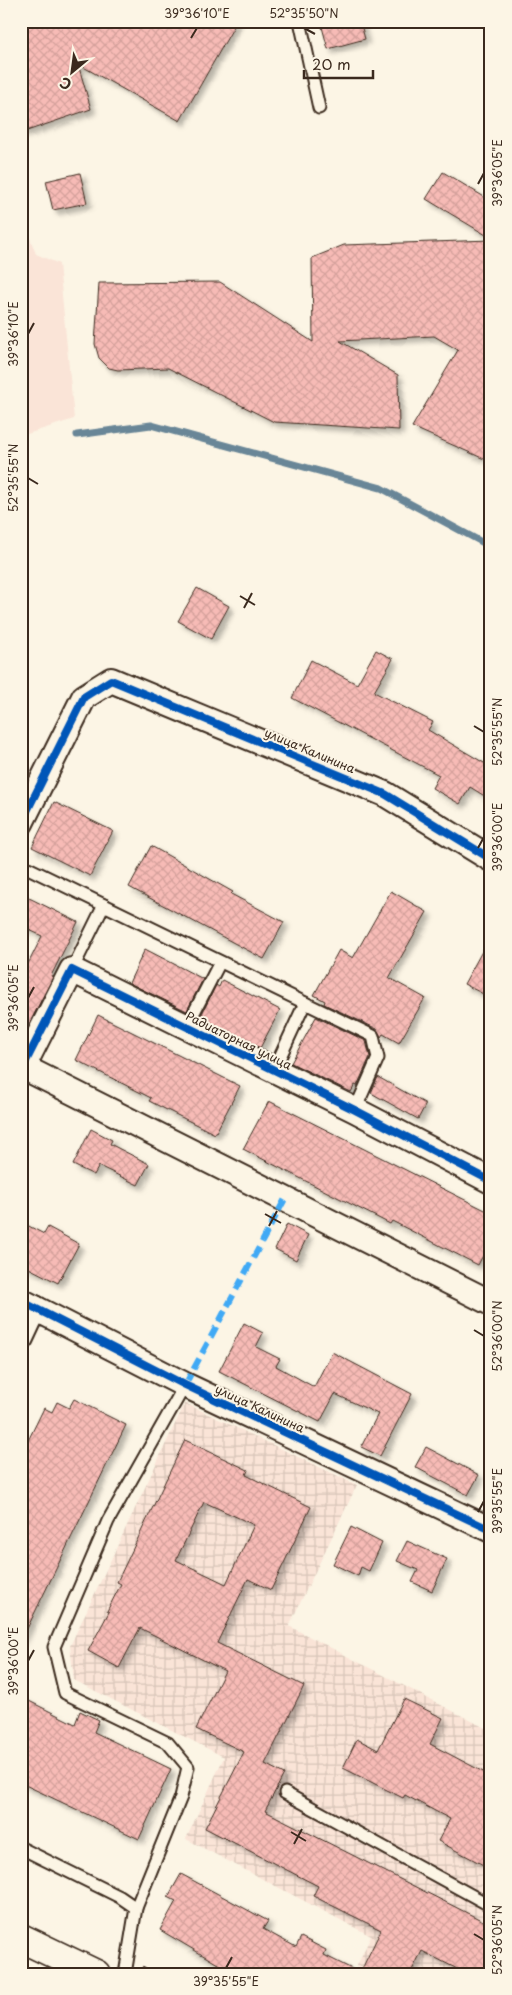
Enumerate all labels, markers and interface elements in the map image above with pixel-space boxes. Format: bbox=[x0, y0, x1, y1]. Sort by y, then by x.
text: 39°36'10"E bbox=[164, 4, 230, 22]
text: 52°35'50"N bbox=[269, 4, 339, 22]
north arrow bbox=[48, 48, 98, 98]
scale bar bbox=[304, 48, 373, 80]
text: 20 m bbox=[312, 52, 351, 75]
text: С bbox=[56, 72, 75, 96]
text: 39°36'05"E bbox=[488, 139, 506, 207]
text: 39°36'10"E bbox=[4, 301, 22, 367]
text: 52°35'55"N bbox=[4, 444, 22, 512]
text: 52°35'55"N bbox=[488, 698, 506, 766]
street label: улица Калинина bbox=[262, 723, 359, 777]
text: 39°36'00"E bbox=[488, 803, 506, 871]
text: 39°36'05"E bbox=[4, 964, 22, 1032]
street label: Радиаторная улица bbox=[183, 1006, 296, 1074]
text: 52°36'00"N bbox=[488, 1300, 506, 1372]
street label: улица Калинина bbox=[212, 1379, 308, 1437]
text: 39°35'55"E bbox=[488, 1468, 506, 1534]
text: 39°36'00"E bbox=[4, 1627, 22, 1695]
text: 52°36'05"N bbox=[488, 1905, 506, 1975]
text: 39°35'55"E bbox=[193, 1972, 259, 1990]

